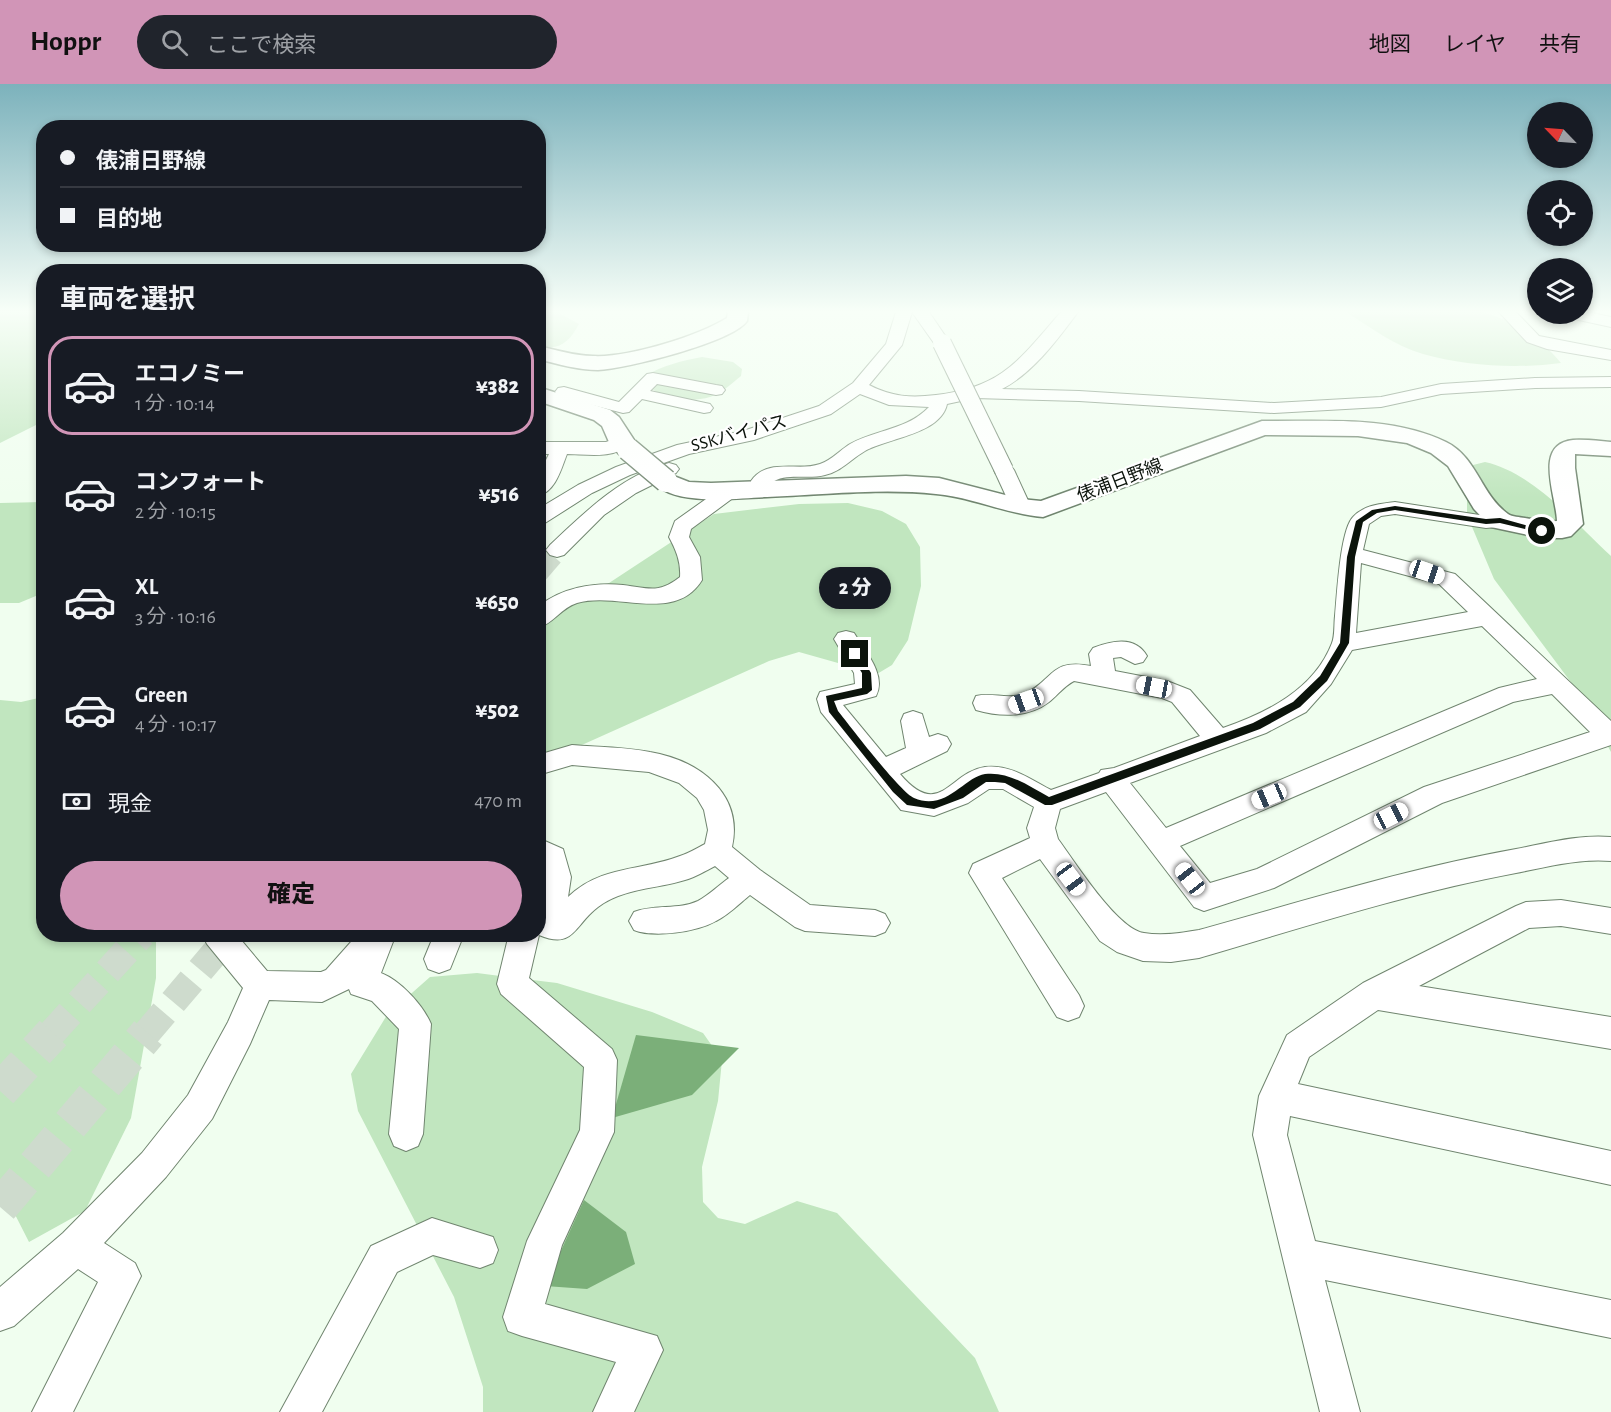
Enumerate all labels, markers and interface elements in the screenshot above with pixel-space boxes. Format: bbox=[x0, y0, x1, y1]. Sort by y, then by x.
search box bbox=[137, 15, 557, 69]
icon: search bbox=[158, 26, 191, 59]
text: Hoppr bbox=[30, 28, 101, 56]
text: ここで検索 bbox=[206, 34, 316, 56]
text: 地図 bbox=[1369, 34, 1411, 55]
text: レイヤ bbox=[1444, 34, 1506, 55]
text: 共有 bbox=[1539, 34, 1581, 55]
north arrow bbox=[1527, 102, 1593, 168]
map controls bbox=[1527, 102, 1593, 324]
text: 俵浦日野線 bbox=[96, 150, 206, 172]
button: locate bbox=[1527, 180, 1593, 246]
text: 目的地 bbox=[96, 208, 162, 230]
button: layers bbox=[1527, 258, 1593, 324]
text: 車両を選択 bbox=[60, 286, 195, 313]
icon: car bbox=[63, 359, 117, 413]
text: エコノミー bbox=[135, 363, 245, 385]
text: ¥382 bbox=[476, 375, 519, 397]
text: 1 分 · 10:14 bbox=[135, 394, 215, 414]
street label: SSKバイパス bbox=[689, 412, 789, 455]
street label: 俵浦日野線 bbox=[1074, 455, 1165, 506]
icon: car bbox=[63, 467, 117, 521]
text: コンフォート bbox=[135, 471, 266, 493]
text: ¥516 bbox=[478, 483, 519, 505]
text: 2 分 · 10:15 bbox=[135, 502, 216, 522]
route start bbox=[1528, 517, 1555, 544]
car bbox=[1407, 558, 1447, 586]
callout: 2 分 bbox=[819, 567, 891, 609]
icon: car bbox=[63, 575, 117, 629]
text: XL bbox=[135, 576, 158, 598]
text: 2 分 bbox=[839, 578, 871, 598]
text: ¥650 bbox=[475, 591, 519, 613]
text: 3 分 · 10:16 bbox=[135, 607, 216, 627]
route end bbox=[841, 640, 868, 667]
car bbox=[1135, 675, 1173, 699]
icon: car bbox=[63, 683, 117, 737]
text: Green bbox=[135, 684, 188, 706]
car bbox=[1006, 686, 1046, 716]
text: ¥502 bbox=[475, 699, 519, 721]
text: 4 分 · 10:17 bbox=[135, 715, 216, 735]
car bbox=[1249, 781, 1289, 811]
icon: cash bbox=[60, 785, 93, 818]
text: 470 m bbox=[474, 791, 522, 811]
text: 現金 bbox=[108, 793, 152, 815]
car bbox=[1371, 800, 1411, 832]
car bbox=[1053, 859, 1089, 899]
car bbox=[1172, 859, 1208, 899]
button: 確定 bbox=[60, 861, 522, 930]

